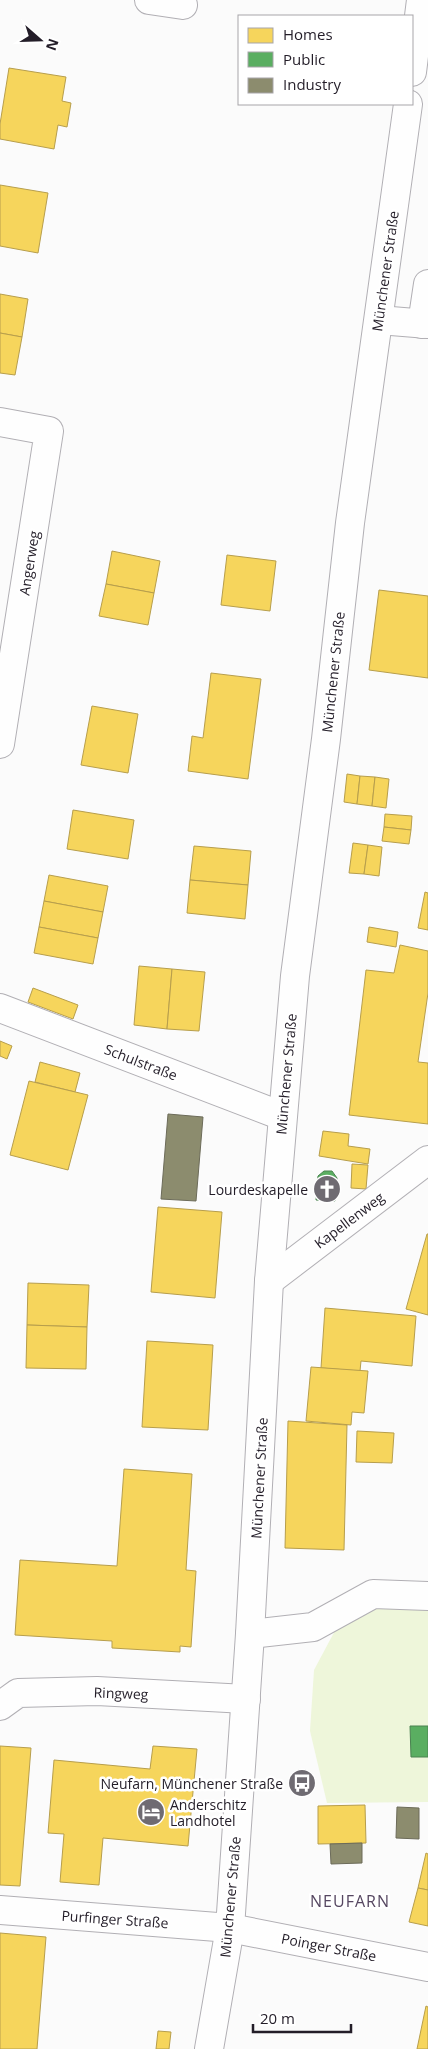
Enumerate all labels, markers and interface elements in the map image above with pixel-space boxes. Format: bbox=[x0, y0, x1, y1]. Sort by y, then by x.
north arrow bbox=[15, 15, 65, 65]
legend bbox=[238, 15, 413, 105]
text: Homes bbox=[283, 24, 333, 44]
text: N bbox=[42, 36, 64, 53]
text: Public bbox=[283, 49, 325, 69]
text: Industry bbox=[283, 74, 341, 94]
street label: Münchener Straße bbox=[367, 209, 403, 332]
street label: Angerweg bbox=[15, 529, 44, 597]
street label: Münchener Straße bbox=[317, 610, 349, 733]
street label: Münchener Straße bbox=[271, 1013, 301, 1135]
street label: Schulstraße bbox=[102, 1039, 180, 1085]
church icon: Lourdeskapelle bbox=[312, 1174, 342, 1204]
place label: Lourdeskapelle bbox=[208, 1180, 308, 1199]
street label: Kapellenweg bbox=[310, 1187, 388, 1252]
street label: Münchener Straße bbox=[246, 1417, 272, 1539]
street label: Ringweg bbox=[93, 1683, 149, 1703]
bus stop icon: Neufarn, Münchener Straße bbox=[287, 1768, 317, 1798]
place label: Neufarn, Münchener Straße bbox=[100, 1774, 283, 1793]
place label: Anderschitz Landhotel bbox=[170, 1795, 247, 1830]
hotel icon: Anderschitz Landhotel bbox=[136, 1797, 166, 1827]
street label: Münchener Straße bbox=[215, 1836, 245, 1958]
district label: NEUFARN bbox=[310, 1890, 390, 1912]
street label: Purfinger Straße bbox=[61, 1906, 169, 1932]
street label: Poinger Straße bbox=[280, 1928, 378, 1966]
scale bar bbox=[253, 2002, 350, 2034]
text: 20 m bbox=[260, 2008, 295, 2028]

